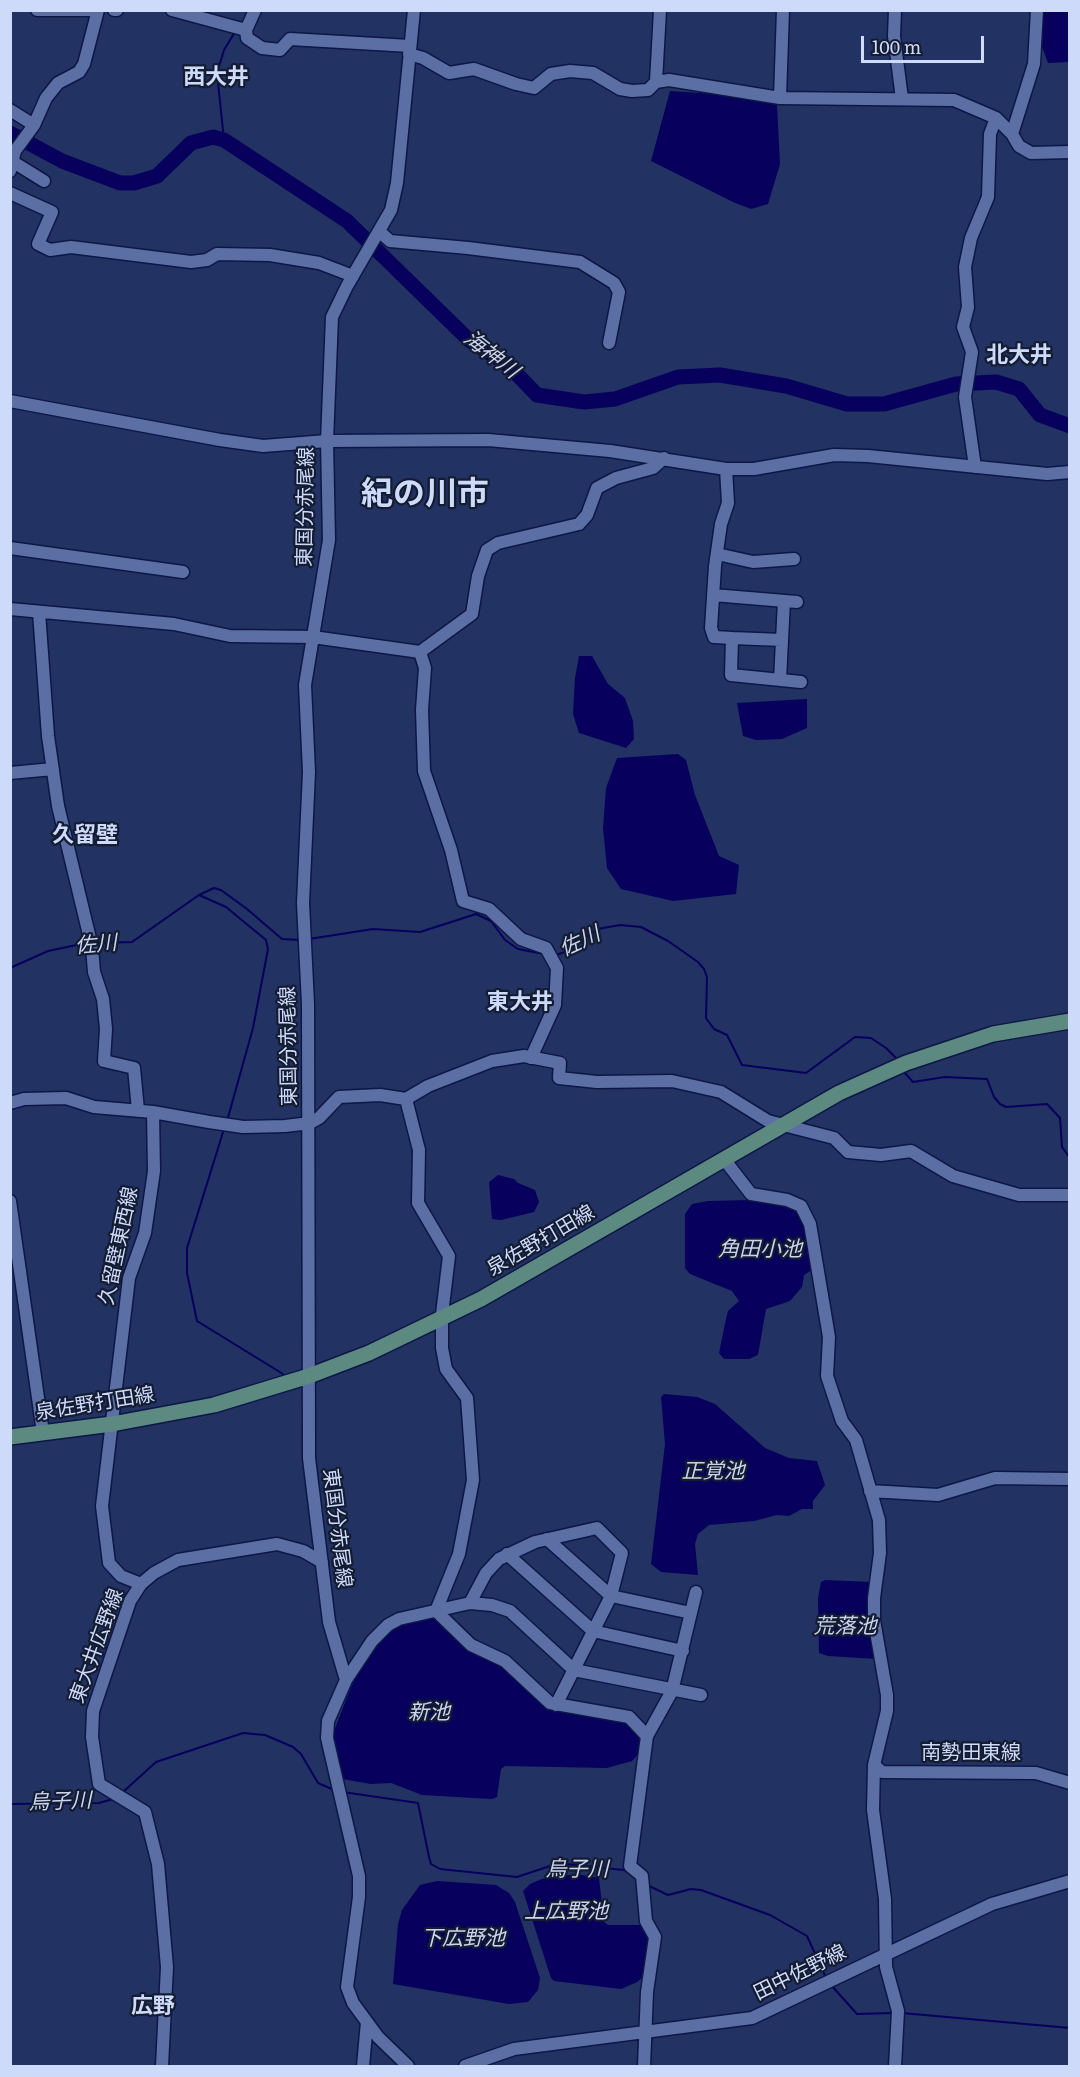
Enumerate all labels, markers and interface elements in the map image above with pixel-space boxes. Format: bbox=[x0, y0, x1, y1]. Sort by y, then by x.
scale bar bbox=[864, 24, 987, 62]
text: 100 m bbox=[872, 33, 921, 60]
district label: 西大井 bbox=[183, 65, 249, 91]
water label: 海神川 bbox=[458, 326, 524, 384]
district label: 北大井 bbox=[986, 343, 1052, 369]
street label: 東国分赤尾線 bbox=[293, 447, 319, 567]
district label: 紀の川市 bbox=[361, 476, 489, 514]
district label: 久留壁 bbox=[52, 823, 118, 849]
water label: 佐川 bbox=[556, 922, 604, 962]
water label: 佐川 bbox=[74, 931, 118, 959]
street label: 東国分赤尾線 bbox=[276, 986, 302, 1106]
district label: 東大井 bbox=[487, 990, 553, 1016]
street label: 久留壁東西線 bbox=[95, 1185, 143, 1307]
street label: 泉佐野打田線 bbox=[483, 1201, 599, 1281]
water label: 角田小池 bbox=[718, 1237, 802, 1263]
street label: 泉佐野打田線 bbox=[34, 1383, 156, 1425]
water label: 正覚池 bbox=[682, 1459, 744, 1485]
street label: 東国分赤尾線 bbox=[318, 1467, 356, 1589]
street label: 東大井広野線 bbox=[65, 1586, 129, 1706]
water label: 荒落池 bbox=[814, 1614, 876, 1640]
water label: 新池 bbox=[408, 1700, 450, 1726]
street label: 南勢田東線 bbox=[921, 1741, 1021, 1765]
water label: 烏子川 bbox=[28, 1788, 92, 1816]
water label: 烏子川 bbox=[546, 1857, 608, 1883]
water label: 上広野池 bbox=[524, 1899, 608, 1925]
water label: 下広野池 bbox=[421, 1926, 505, 1952]
street label: 田中佐野線 bbox=[750, 1940, 850, 2006]
district label: 広野 bbox=[131, 1994, 175, 2020]

